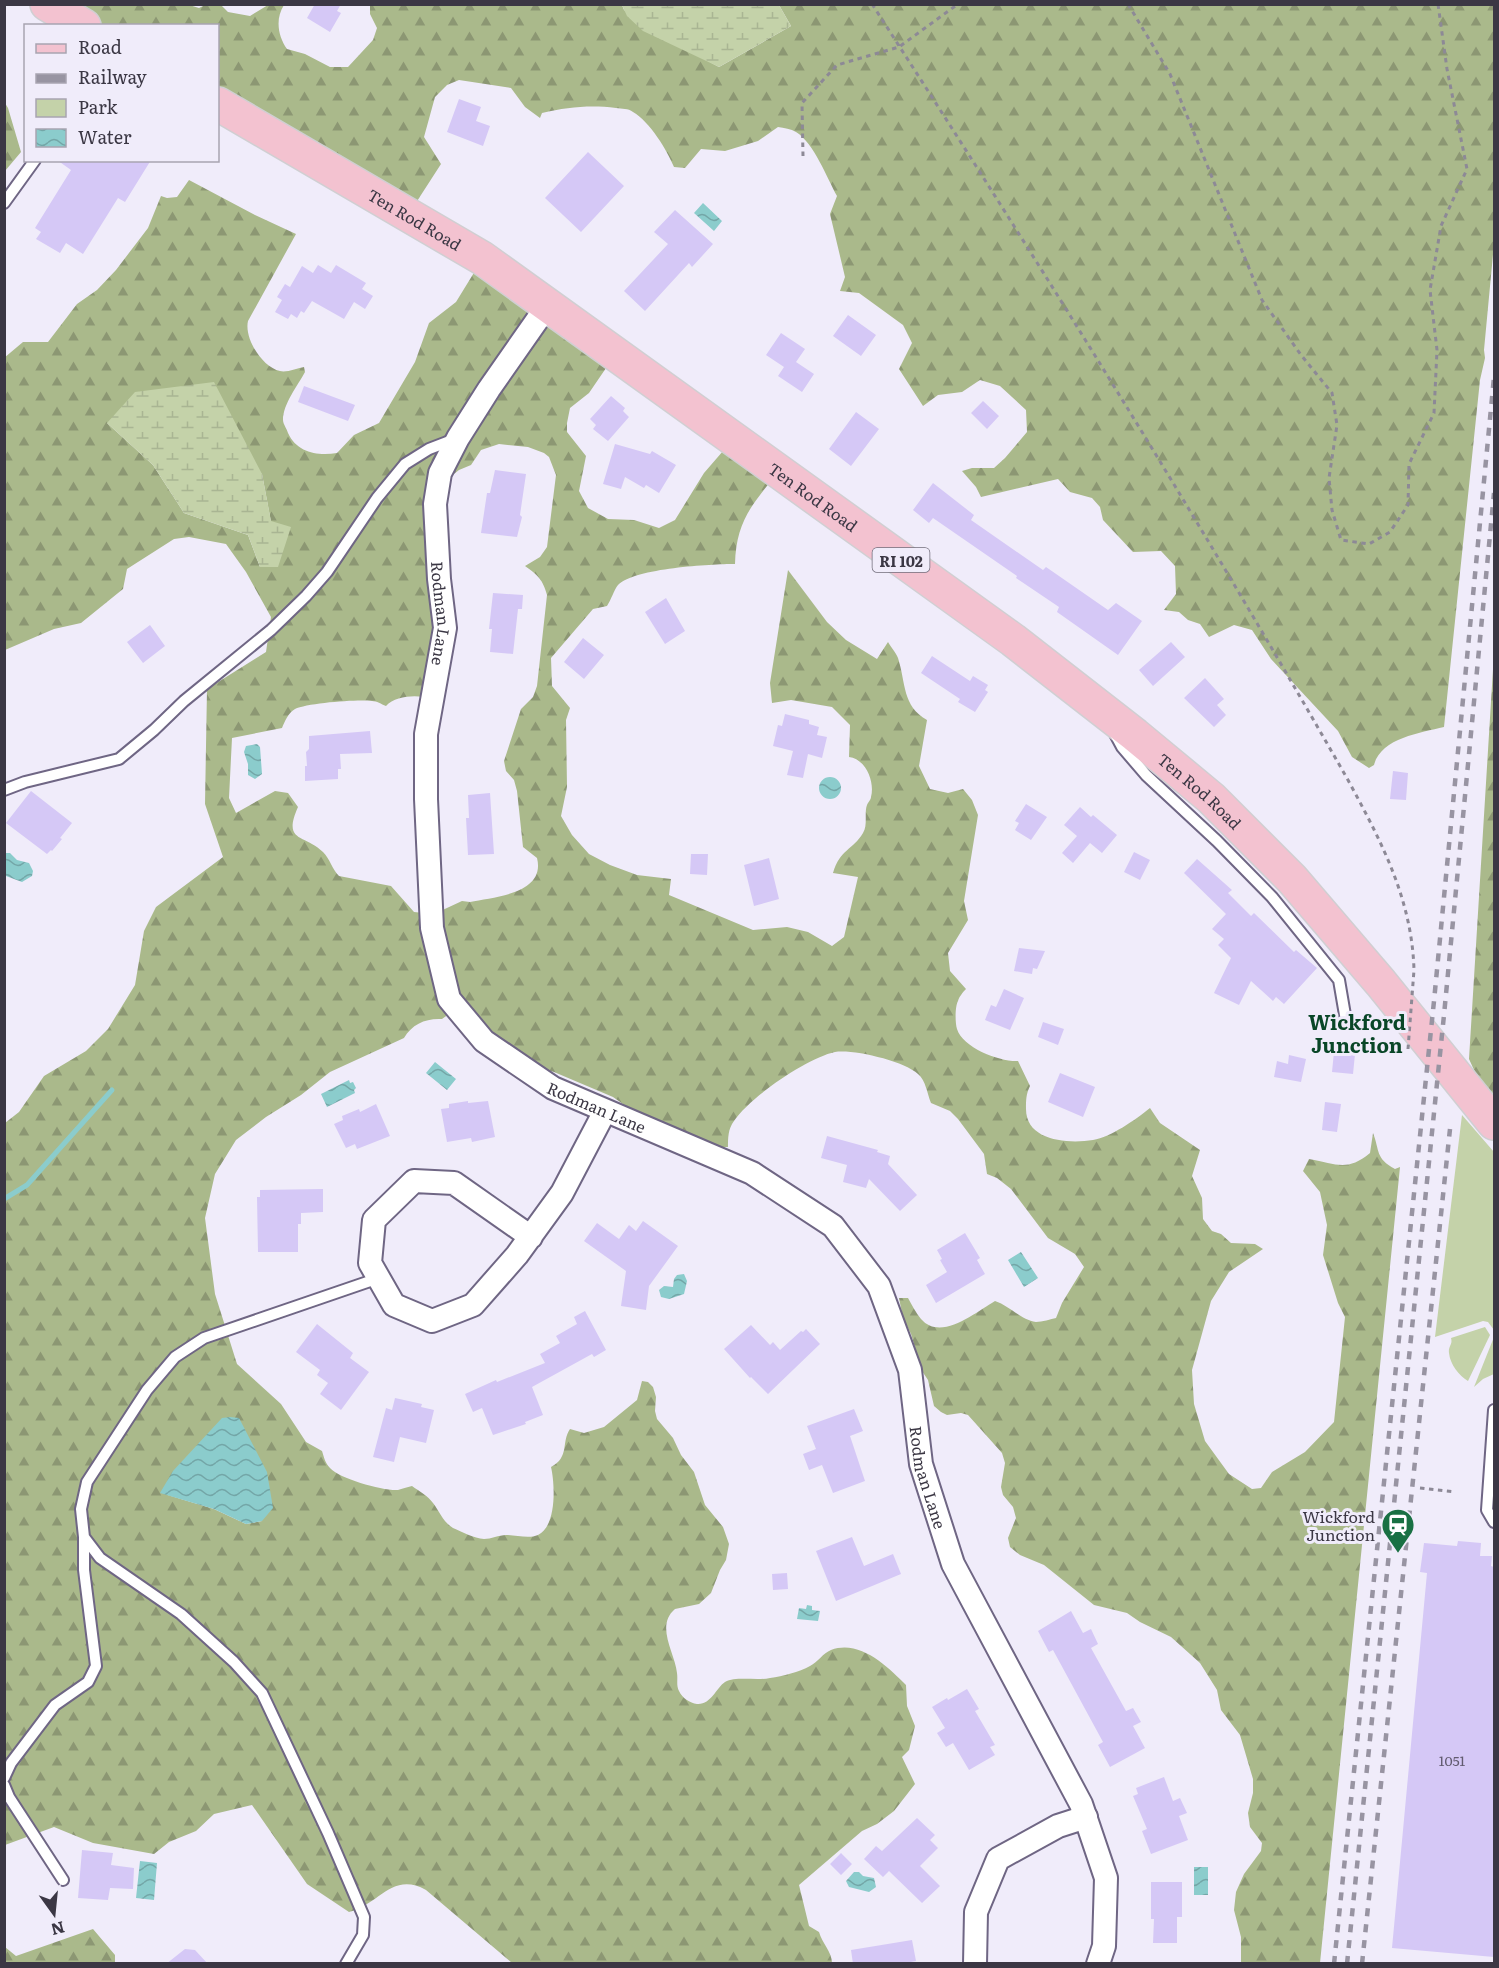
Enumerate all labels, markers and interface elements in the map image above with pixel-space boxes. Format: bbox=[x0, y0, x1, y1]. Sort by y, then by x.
legend bbox=[24, 24, 219, 162]
text: Road bbox=[78, 33, 122, 60]
text: Railway bbox=[78, 63, 147, 90]
text: Park bbox=[78, 93, 119, 120]
text: Water bbox=[78, 123, 132, 150]
street label: Ten Rod Road bbox=[364, 182, 467, 256]
street label: Ten Rod Road bbox=[764, 456, 863, 537]
road number: RI 102 bbox=[872, 548, 930, 572]
street label: Rodman Lane bbox=[426, 561, 457, 668]
street label: Ten Rod Road bbox=[1153, 747, 1247, 834]
district label: Wickford Junction bbox=[1308, 1006, 1406, 1059]
street label: Rodman Lane bbox=[543, 1075, 650, 1138]
street label: Rodman Lane bbox=[905, 1425, 953, 1532]
place label: Wickford Junction bbox=[1302, 1504, 1375, 1546]
station icon: Wickford Junction bbox=[1380, 1507, 1416, 1554]
house number: 1051 bbox=[1439, 1750, 1466, 1770]
north arrow bbox=[24, 1884, 84, 1944]
text: N bbox=[49, 1916, 68, 1943]

